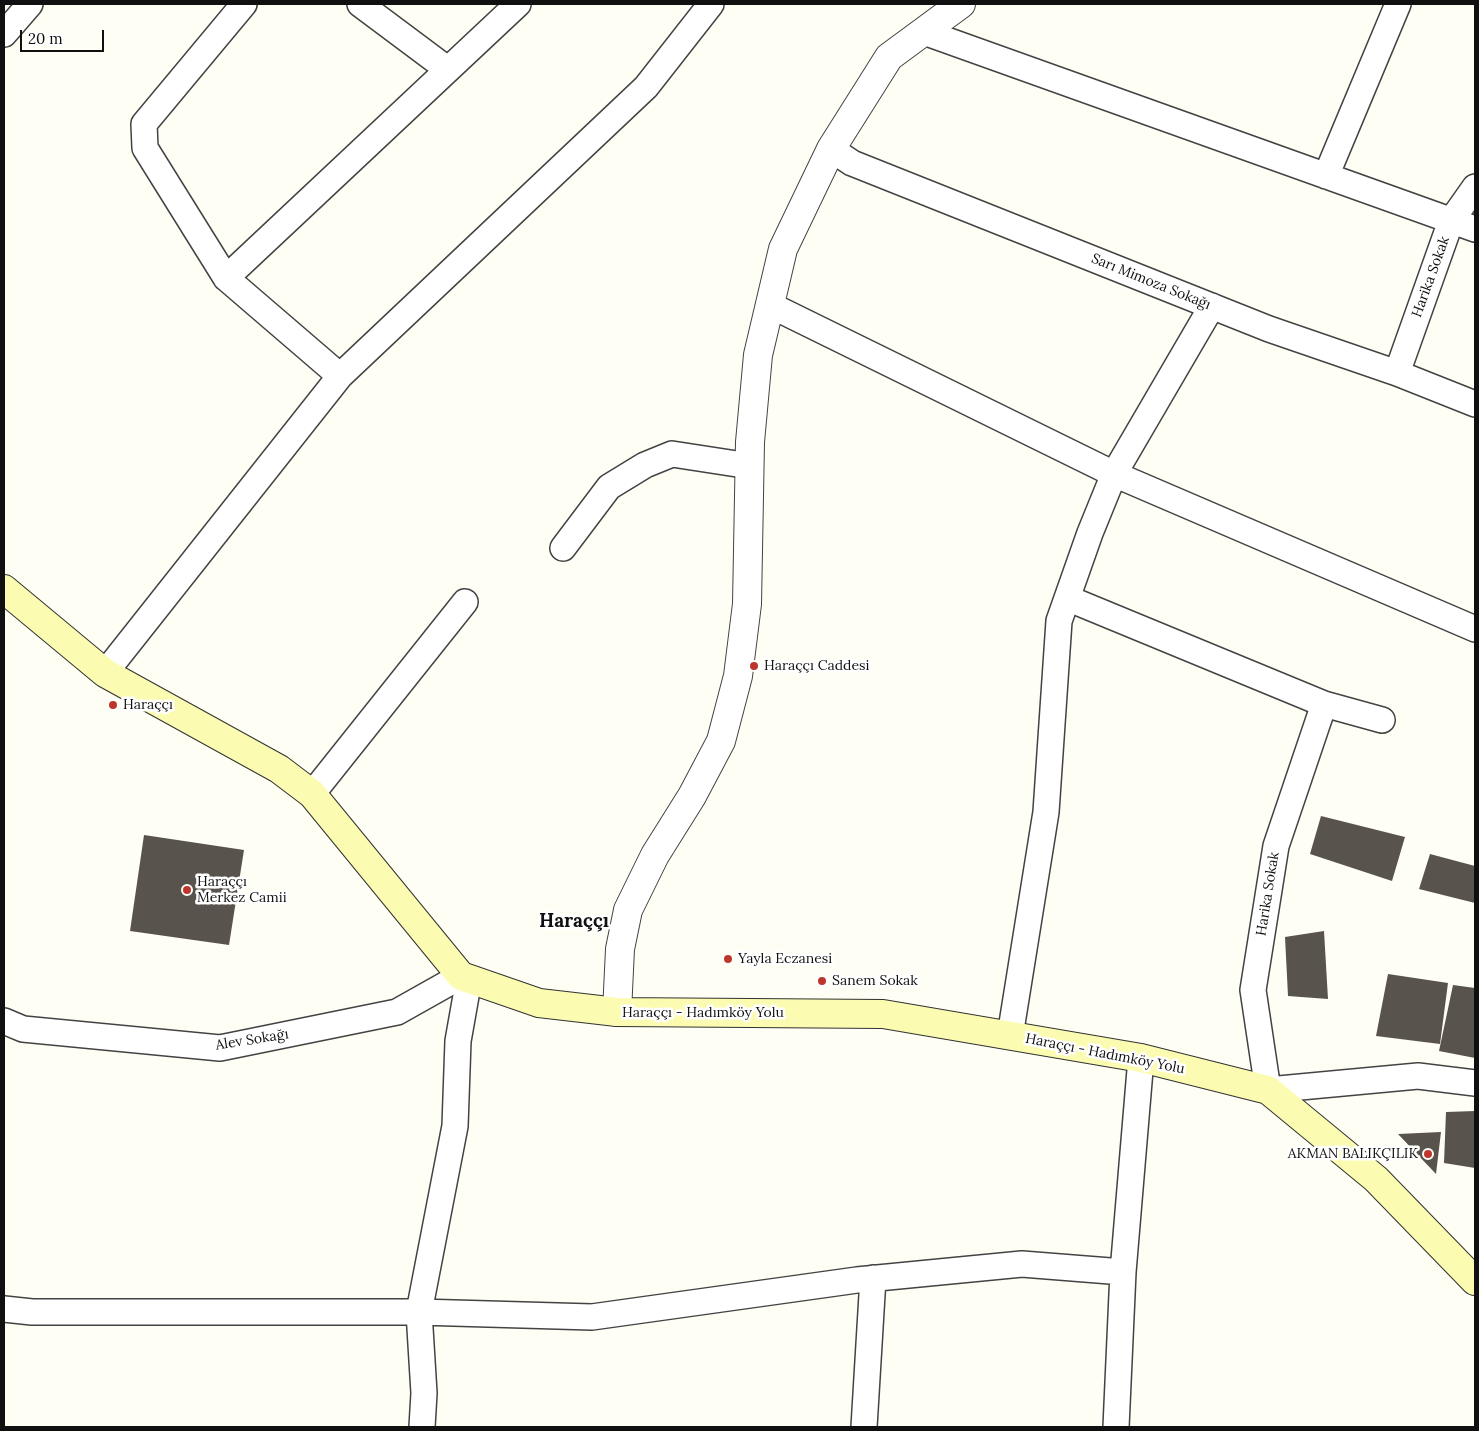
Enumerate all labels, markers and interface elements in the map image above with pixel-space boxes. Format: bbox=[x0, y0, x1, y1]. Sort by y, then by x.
scale bar bbox=[22, 20, 106, 52]
text: 20 m bbox=[28, 29, 63, 48]
street label: Harika Sokak bbox=[1409, 234, 1453, 320]
street label: Sarı Mimoza Sokağı bbox=[1089, 250, 1213, 314]
place label: Haraççı Caddesi bbox=[764, 658, 869, 674]
marker: Haraççı Caddesi bbox=[748, 660, 760, 672]
place label: Haraççı bbox=[123, 697, 173, 713]
marker: Haraççı bbox=[107, 699, 119, 711]
street label: Harika Sokak bbox=[1253, 851, 1283, 937]
place label: Haraççı Merkez Camii bbox=[197, 874, 287, 906]
marker: Haraççı Merkez Camii bbox=[181, 884, 193, 896]
district label: Haraççı bbox=[539, 911, 609, 933]
place label: Yayla Eczanesi bbox=[738, 951, 832, 967]
marker: Yayla Eczanesi bbox=[722, 953, 734, 965]
place label: Sanem Sokak bbox=[832, 973, 918, 989]
marker: Sanem Sokak bbox=[816, 975, 828, 987]
street label: Haraççı - Hadımköy Yolu bbox=[622, 1005, 784, 1021]
street label: Alev Sokağı bbox=[214, 1026, 290, 1054]
street label: Haraççı - Hadımköy Yolu bbox=[1024, 1030, 1186, 1078]
place label: AKMAN BALIKÇILIK bbox=[1288, 1146, 1418, 1162]
marker: AKMAN BALIKÇILIK bbox=[1422, 1148, 1434, 1160]

